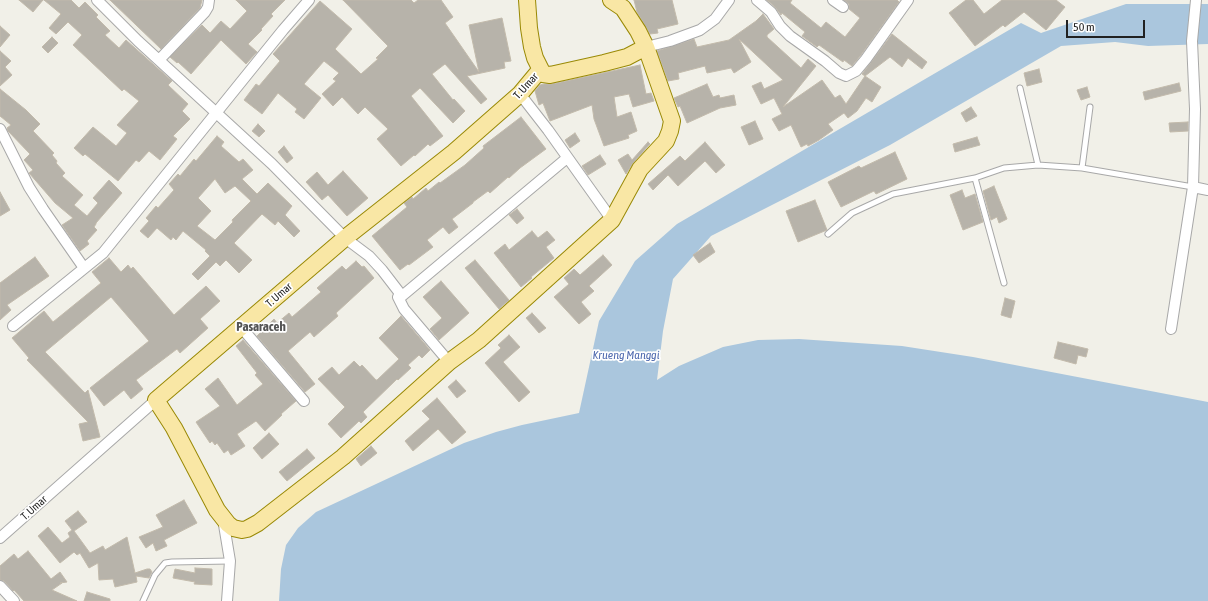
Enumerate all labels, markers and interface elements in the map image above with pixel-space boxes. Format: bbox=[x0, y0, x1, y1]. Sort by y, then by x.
scale bar bbox=[1068, 12, 1147, 38]
text: 50 m bbox=[1073, 20, 1095, 34]
street label: T. Umar bbox=[511, 70, 541, 102]
street label: T. Umar bbox=[263, 280, 295, 310]
district label: Pasaraceh bbox=[236, 319, 286, 335]
water label: Krueng Manggi bbox=[592, 348, 660, 362]
street label: T. Umar bbox=[18, 493, 50, 523]

